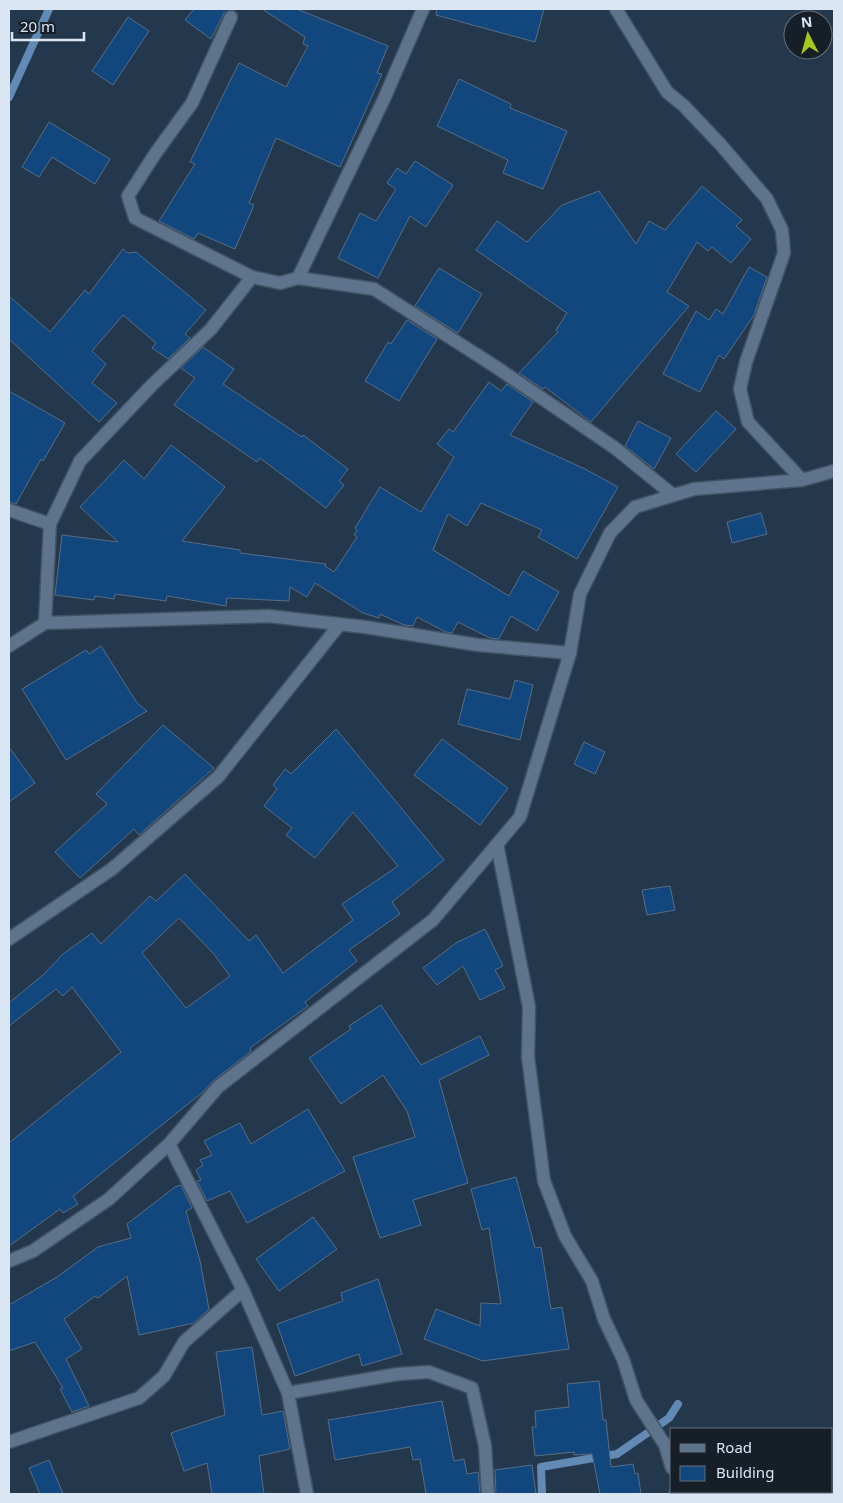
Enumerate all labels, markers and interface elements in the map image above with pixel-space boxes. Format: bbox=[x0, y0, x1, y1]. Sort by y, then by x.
scale bar bbox=[12, 10, 85, 42]
north arrow bbox=[783, 10, 833, 60]
text: N bbox=[800, 12, 813, 32]
text: 20 m bbox=[20, 16, 55, 36]
legend bbox=[670, 1428, 833, 1493]
text: Road bbox=[716, 1437, 752, 1457]
text: Building bbox=[716, 1462, 774, 1482]

